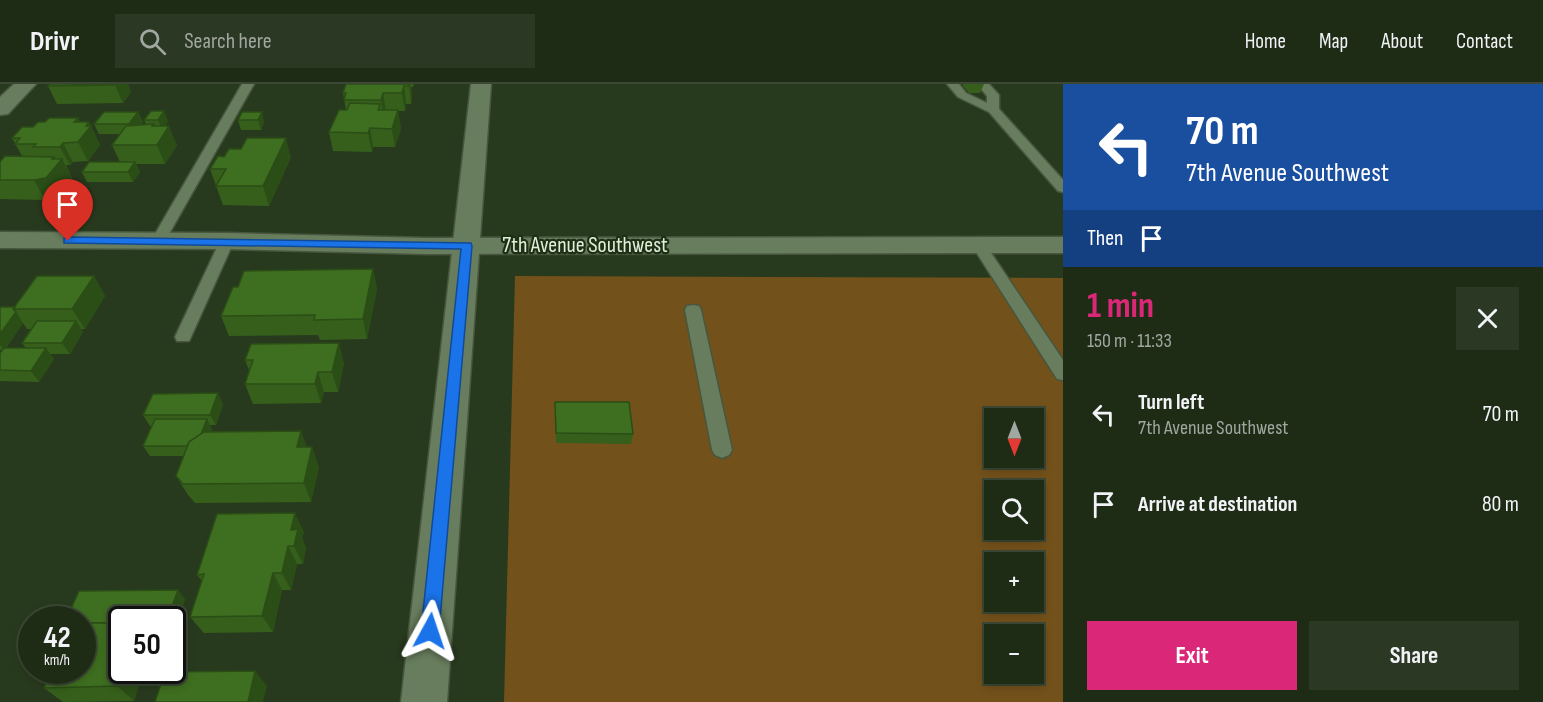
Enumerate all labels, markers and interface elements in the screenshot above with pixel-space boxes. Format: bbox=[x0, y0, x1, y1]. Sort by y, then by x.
search box bbox=[115, 14, 535, 68]
text: Drivr bbox=[30, 25, 79, 58]
icon: search bbox=[136, 25, 169, 58]
text: Search here bbox=[184, 28, 272, 55]
text: Home bbox=[1245, 29, 1286, 54]
text: Map bbox=[1319, 29, 1348, 54]
text: About bbox=[1381, 29, 1423, 54]
text: Contact bbox=[1456, 29, 1513, 54]
text: 70 m bbox=[1186, 106, 1259, 157]
icon: left bbox=[1087, 108, 1165, 186]
text: 7th Avenue Southwest bbox=[1186, 157, 1389, 189]
pin bbox=[42, 179, 93, 241]
icon: arrive bbox=[51, 188, 84, 221]
icon: arrive bbox=[1135, 222, 1168, 255]
text: Then bbox=[1087, 225, 1123, 252]
street label: 7th Avenue Southwest bbox=[502, 232, 668, 259]
text: 1 min bbox=[1087, 285, 1154, 328]
button: close bbox=[1456, 287, 1519, 350]
text: 150 m · 11:33 bbox=[1087, 329, 1172, 353]
text: Turn left bbox=[1138, 389, 1204, 416]
icon: left bbox=[1087, 398, 1120, 431]
text: 70 m bbox=[1483, 401, 1519, 428]
north arrow bbox=[984, 408, 1044, 468]
map controls bbox=[984, 408, 1044, 684]
text: 7th Avenue Southwest bbox=[1138, 416, 1288, 440]
button: search bbox=[984, 480, 1044, 540]
icon: arrive bbox=[1087, 488, 1120, 521]
text: Arrive at destination bbox=[1138, 491, 1297, 518]
text: 80 m bbox=[1482, 491, 1519, 518]
button: + bbox=[984, 552, 1044, 612]
position arrow bbox=[398, 599, 462, 663]
speed limit sign: 50 bbox=[108, 606, 186, 684]
text: 42 bbox=[43, 620, 71, 656]
button: Exit bbox=[1087, 621, 1297, 690]
button: Share bbox=[1309, 621, 1519, 690]
button: − bbox=[984, 624, 1044, 684]
text: km/h bbox=[44, 651, 70, 670]

